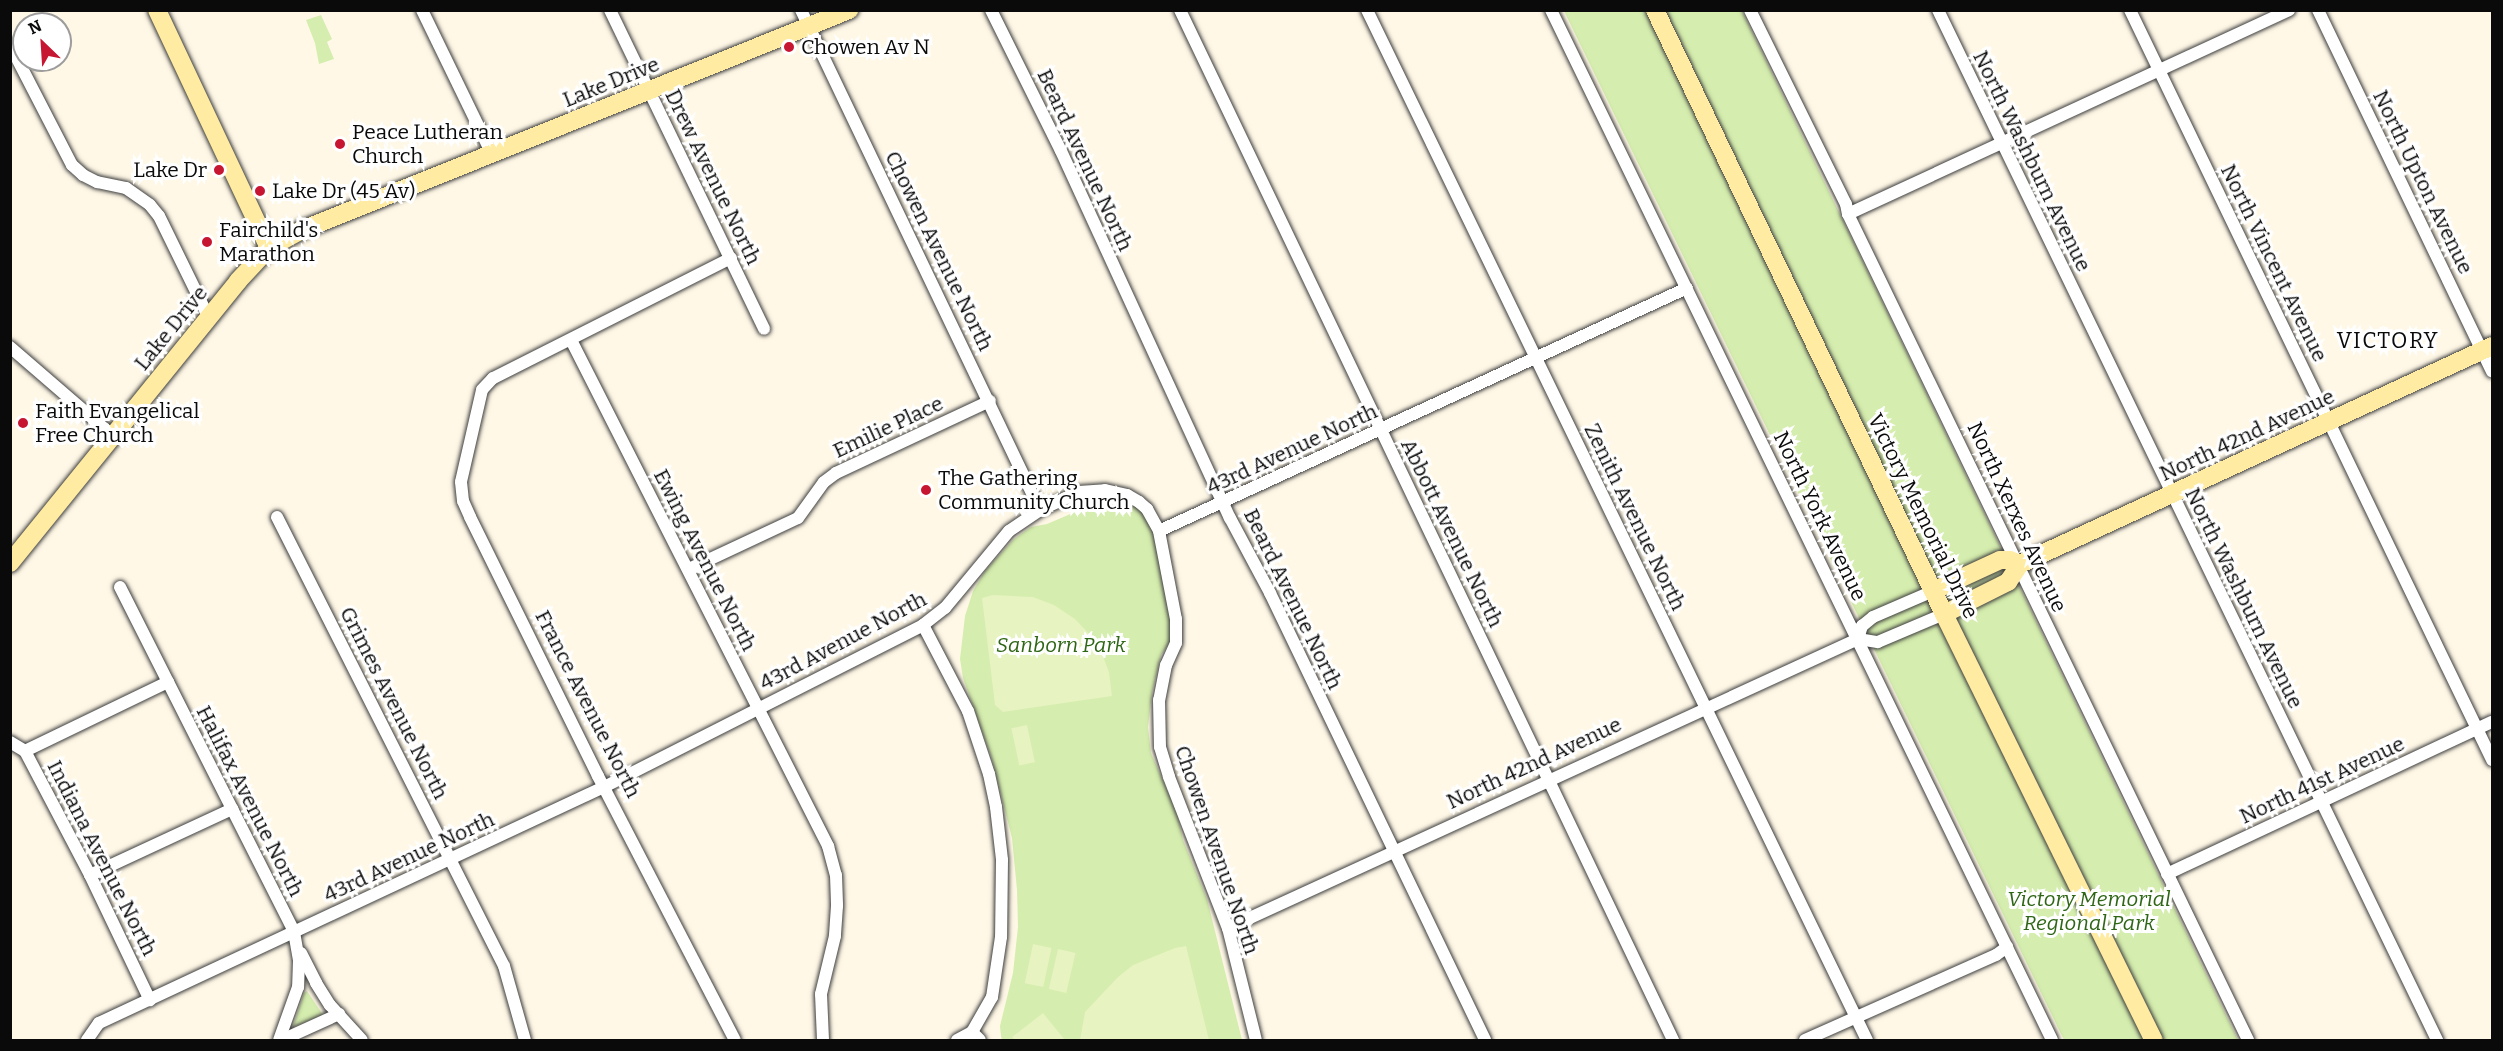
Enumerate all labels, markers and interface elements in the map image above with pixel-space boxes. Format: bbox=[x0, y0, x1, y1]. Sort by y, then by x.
north arrow bbox=[12, 12, 72, 72]
text: N bbox=[25, 16, 45, 38]
place label: Chowen Av N bbox=[801, 34, 930, 60]
marker: Chowen Av N bbox=[782, 40, 796, 54]
street label: North Washburn Avenue bbox=[1968, 47, 2096, 275]
street label: Lake Drive bbox=[559, 51, 663, 113]
street label: Beard Avenue North bbox=[1032, 65, 1138, 255]
street label: Drew Avenue North bbox=[660, 85, 766, 269]
street label: North Upton Avenue bbox=[2368, 86, 2478, 278]
place label: Peace Lutheran Church bbox=[352, 119, 503, 169]
marker: Peace Lutheran Church bbox=[333, 137, 347, 151]
street label: Chowen Avenue North bbox=[880, 147, 998, 355]
place label: Lake Dr bbox=[133, 157, 207, 183]
street label: North Vincent Avenue bbox=[2215, 160, 2333, 366]
marker: Lake Dr bbox=[212, 163, 226, 177]
place label: Lake Dr (45 Av) bbox=[272, 178, 415, 204]
marker: Lake Dr (45 Av) bbox=[253, 184, 267, 198]
place label: Fairchild's Marathon bbox=[219, 217, 318, 267]
marker: Fairchild's Marathon bbox=[200, 235, 214, 249]
street label: Lake Drive bbox=[129, 281, 213, 375]
district label: VICTORY bbox=[2337, 328, 2439, 354]
street label: North 42nd Avenue bbox=[2156, 383, 2338, 487]
street label: Emilie Place bbox=[829, 391, 947, 463]
place label: Faith Evangelical Free Church bbox=[35, 398, 200, 448]
street label: 43rd Avenue North bbox=[1203, 398, 1381, 500]
street label: Victory Memorial Drive bbox=[1862, 409, 1984, 623]
marker: Faith Evangelical Free Church bbox=[16, 416, 30, 430]
street label: North Xerxes Avenue bbox=[1962, 418, 2072, 616]
street label: Zenith Avenue North bbox=[1579, 420, 1691, 614]
street label: North York Avenue bbox=[1768, 427, 1872, 605]
street label: Abbott Avenue North bbox=[1395, 435, 1509, 631]
street label: Ewing Avenue North bbox=[648, 465, 762, 655]
place label: The Gathering Community Church bbox=[938, 465, 1130, 515]
marker: The Gathering Community Church bbox=[919, 483, 933, 497]
street label: North Washburn Avenue bbox=[2180, 484, 2308, 712]
street label: Beard Avenue North bbox=[1238, 505, 1348, 693]
street label: 43rd Avenue North bbox=[755, 586, 931, 696]
street label: Grimes Avenue North bbox=[335, 603, 453, 803]
street label: France Avenue North bbox=[530, 606, 646, 802]
park label: Sanborn Park bbox=[996, 632, 1126, 658]
street label: Halifax Avenue North bbox=[191, 701, 309, 901]
street label: North 42nd Avenue bbox=[1443, 711, 1625, 815]
street label: North 41st Avenue bbox=[2236, 731, 2408, 829]
street label: Chowen Avenue North bbox=[1169, 742, 1265, 958]
street label: Indiana Avenue North bbox=[42, 756, 162, 960]
street label: 43rd Avenue North bbox=[320, 806, 498, 908]
park label: Victory Memorial Regional Park bbox=[2007, 886, 2171, 936]

